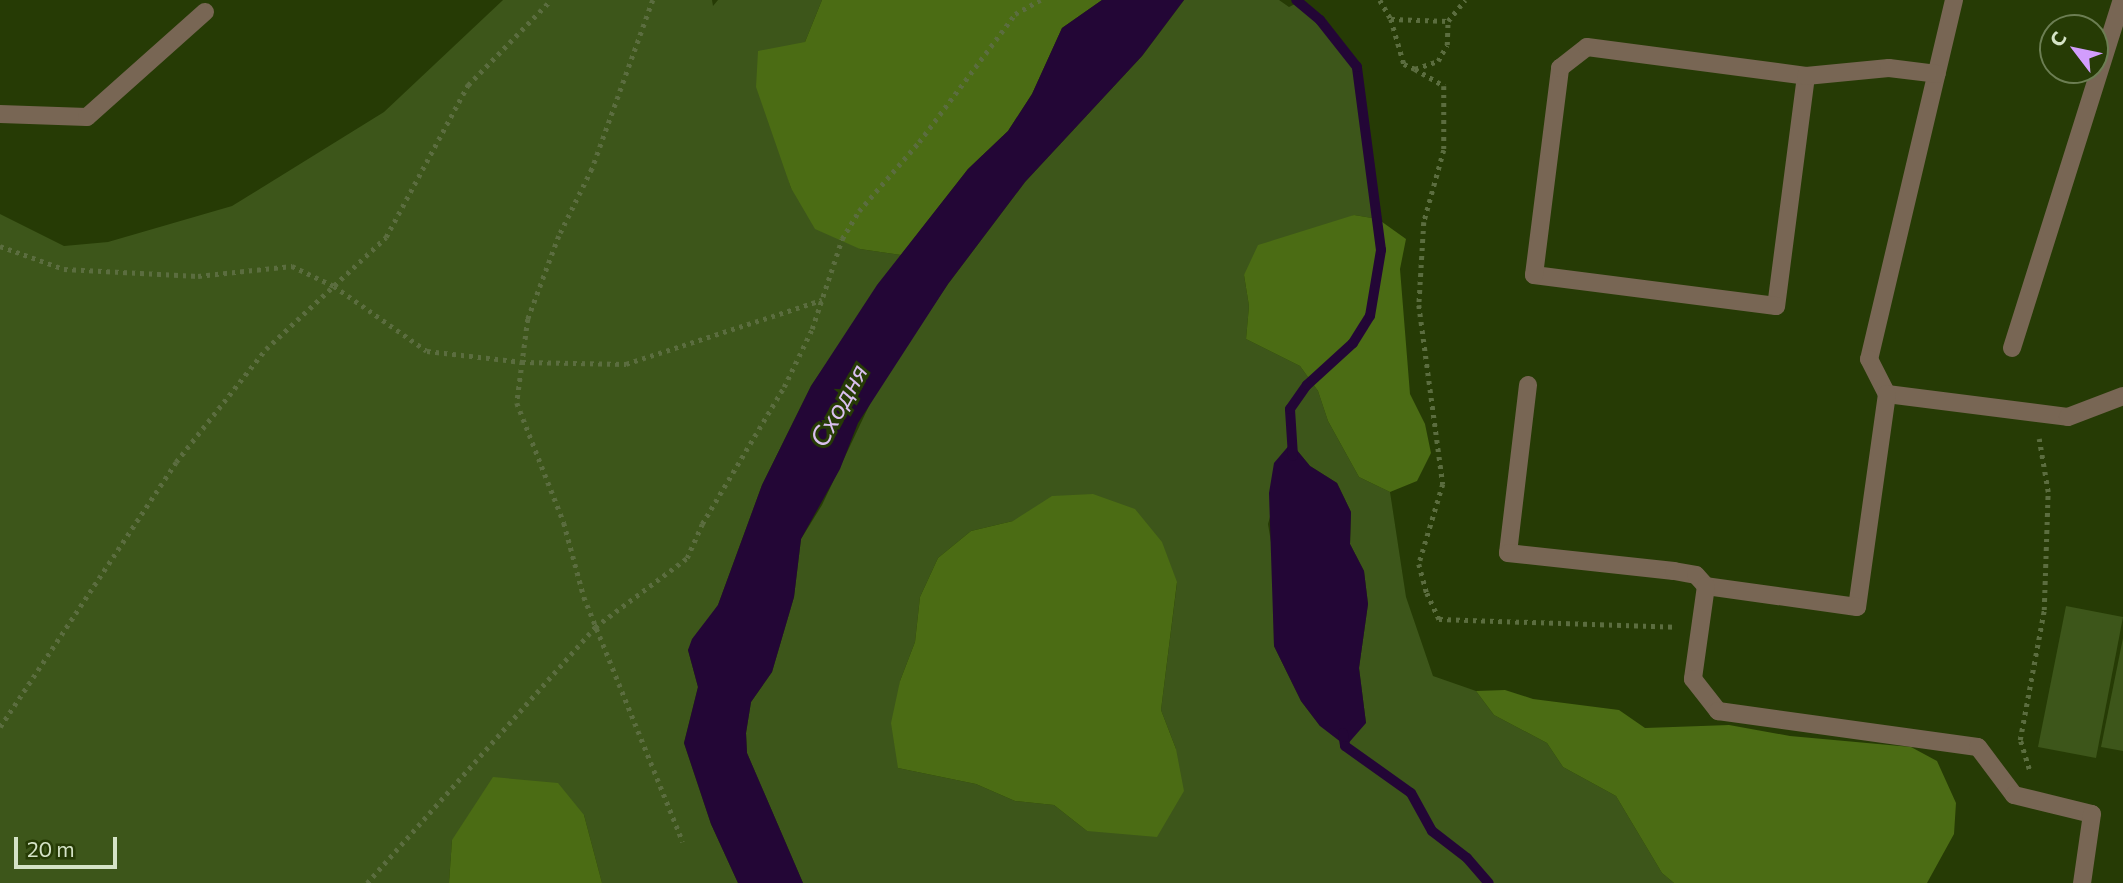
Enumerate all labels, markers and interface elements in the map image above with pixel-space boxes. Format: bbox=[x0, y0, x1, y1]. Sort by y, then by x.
north arrow bbox=[2039, 14, 2109, 84]
text: С bbox=[2044, 27, 2071, 50]
water label: Сходня bbox=[803, 358, 873, 452]
scale bar bbox=[18, 824, 121, 868]
text: 20 m bbox=[27, 836, 75, 861]

